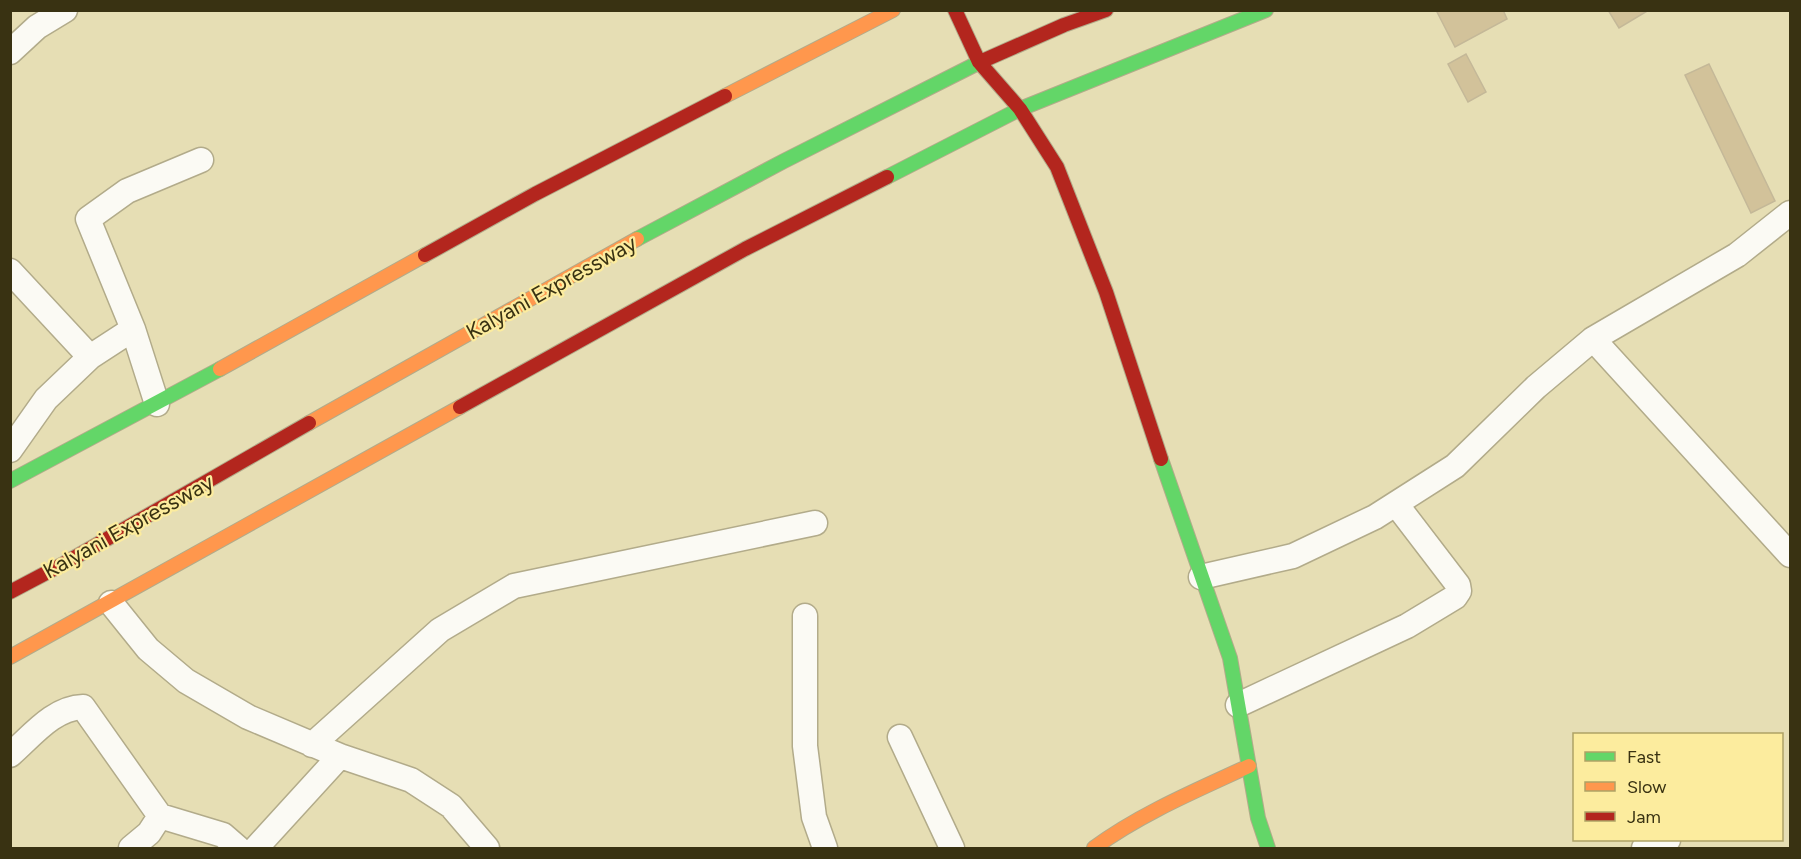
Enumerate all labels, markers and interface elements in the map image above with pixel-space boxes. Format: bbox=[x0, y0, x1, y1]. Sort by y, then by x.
street label: Kalyani Expressway bbox=[461, 229, 642, 345]
street label: Kalyani Expressway bbox=[38, 468, 219, 584]
legend bbox=[1573, 733, 1783, 841]
text: Fast bbox=[1627, 746, 1661, 768]
text: Slow bbox=[1627, 776, 1666, 798]
text: Jam bbox=[1627, 806, 1661, 828]

